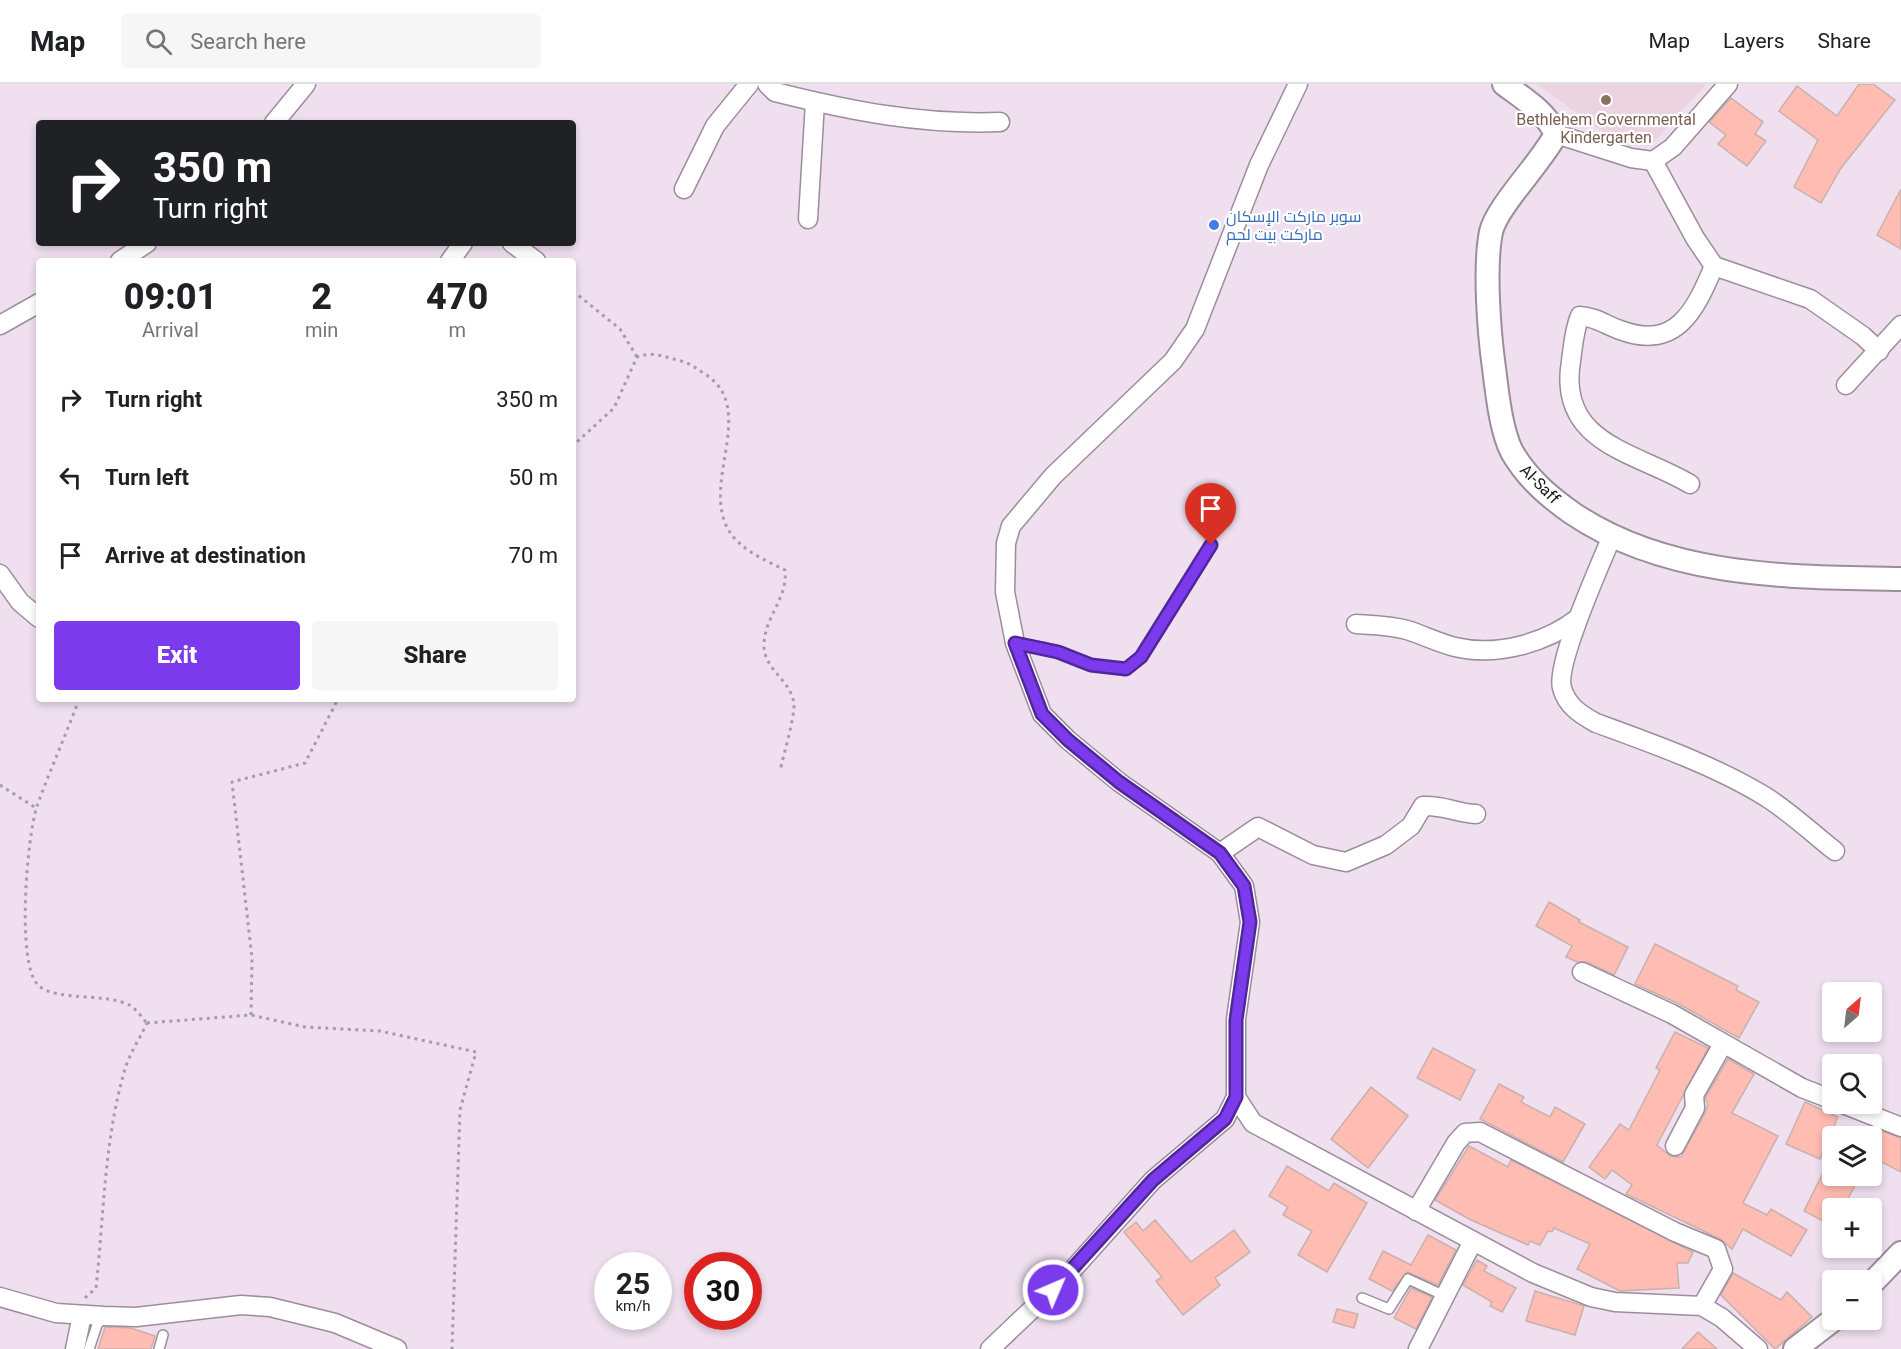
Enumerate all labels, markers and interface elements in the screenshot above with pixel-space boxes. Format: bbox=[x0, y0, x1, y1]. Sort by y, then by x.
search box bbox=[121, 14, 541, 68]
text: Map bbox=[30, 25, 85, 58]
icon: search bbox=[142, 25, 175, 58]
text: Search here bbox=[190, 29, 306, 54]
text: Map bbox=[1648, 29, 1690, 53]
text: Layers bbox=[1723, 29, 1784, 53]
text: Share bbox=[1817, 29, 1871, 53]
marker: Bethlehem Governmental Kindergarten bbox=[1599, 93, 1613, 107]
place label: Bethlehem Governmental Kindergarten bbox=[1516, 110, 1696, 147]
text: 350 m bbox=[153, 143, 272, 192]
icon: right bbox=[54, 144, 132, 222]
text: Turn right bbox=[153, 193, 268, 225]
place label: سوبر ماركت الإسكان ماركت بيت لحم bbox=[1226, 207, 1362, 246]
marker: سوبر ماركت الإسكان ماركت بيت لحم bbox=[1207, 218, 1221, 232]
text: 09:01 bbox=[124, 276, 217, 318]
text: 2 bbox=[311, 276, 332, 318]
text: 470 bbox=[426, 276, 488, 318]
text: Arrival bbox=[142, 318, 199, 342]
text: min bbox=[305, 318, 338, 342]
text: m bbox=[448, 318, 466, 342]
icon: right bbox=[54, 383, 87, 416]
text: Turn right bbox=[105, 387, 202, 412]
text: 350 m bbox=[496, 387, 558, 412]
street label: Al-Saff bbox=[1516, 460, 1564, 508]
icon: left bbox=[54, 461, 87, 494]
text: Turn left bbox=[105, 465, 189, 490]
text: 50 m bbox=[509, 465, 558, 490]
pin bbox=[1185, 483, 1236, 545]
icon: arrive bbox=[1194, 492, 1227, 525]
icon: arrive bbox=[54, 539, 87, 572]
text: Arrive at destination bbox=[105, 543, 306, 568]
text: 70 m bbox=[509, 543, 558, 568]
button: Exit bbox=[54, 621, 300, 690]
button: Share bbox=[312, 621, 558, 690]
north arrow bbox=[1822, 982, 1882, 1042]
map controls bbox=[1822, 982, 1882, 1330]
button: search bbox=[1822, 1054, 1882, 1114]
button: layers bbox=[1822, 1126, 1882, 1186]
button: + bbox=[1822, 1198, 1882, 1258]
speed limit sign: 30 bbox=[684, 1252, 762, 1330]
position arrow bbox=[1021, 1258, 1085, 1322]
text: 25 bbox=[616, 1266, 650, 1301]
button: − bbox=[1822, 1270, 1882, 1330]
text: km/h bbox=[615, 1297, 651, 1315]

